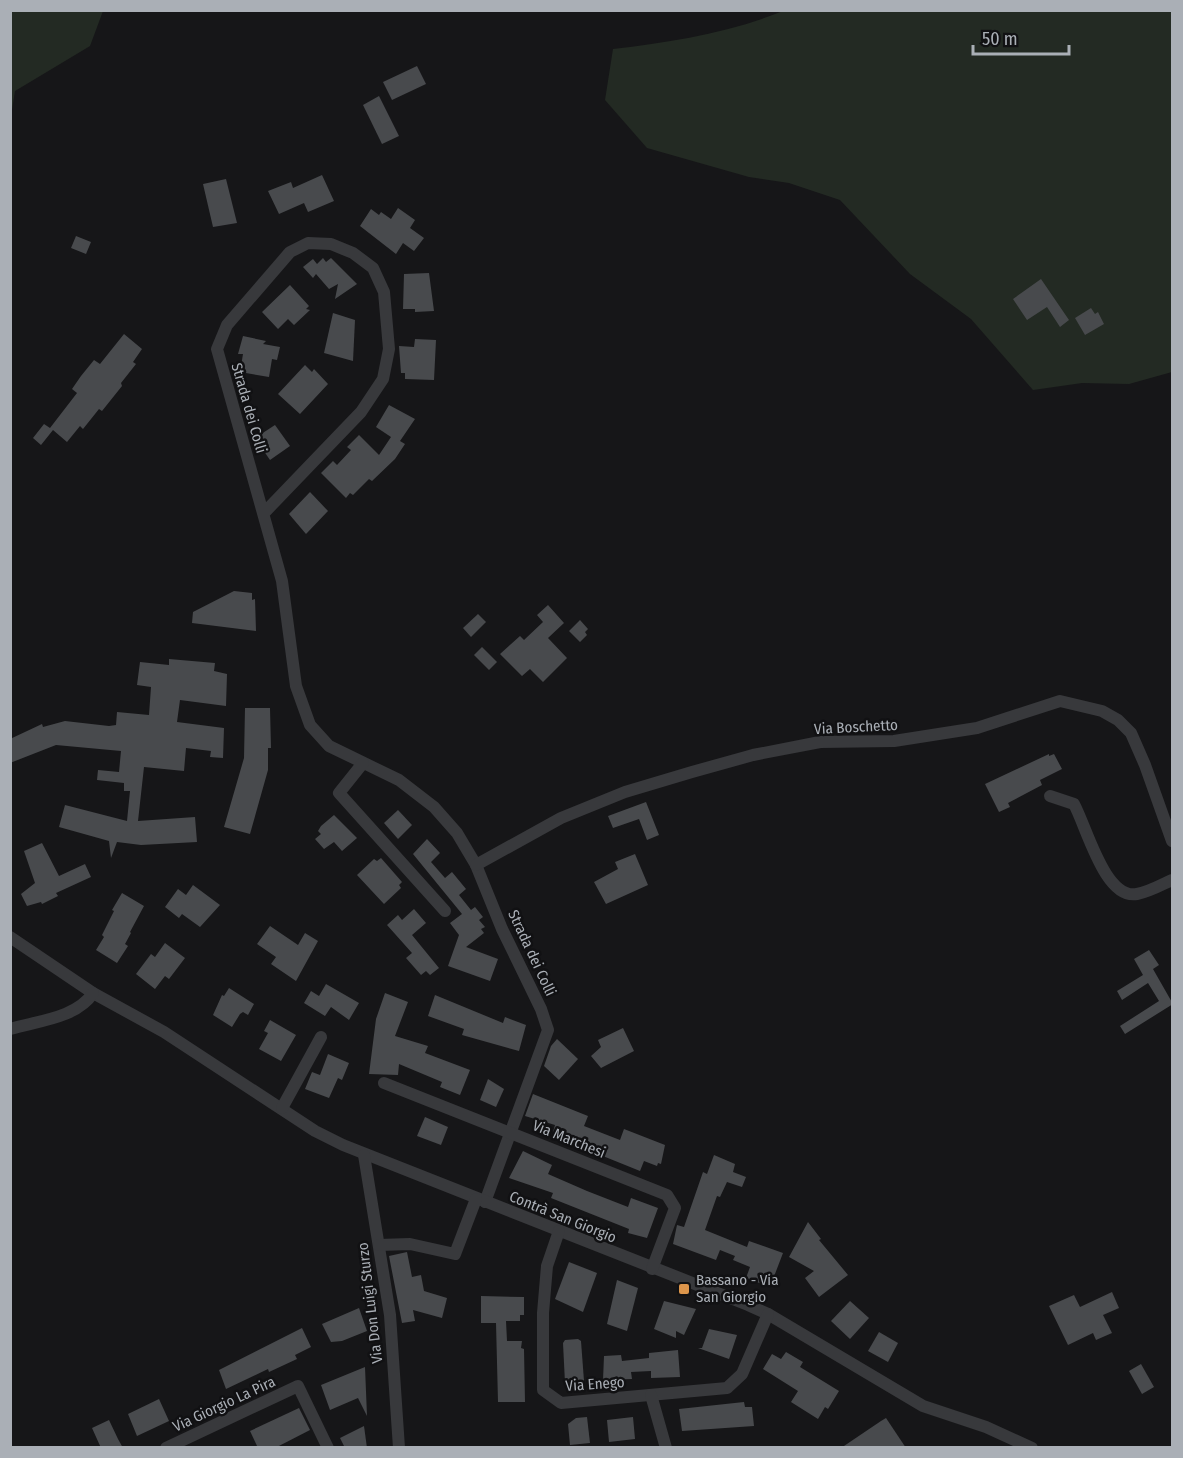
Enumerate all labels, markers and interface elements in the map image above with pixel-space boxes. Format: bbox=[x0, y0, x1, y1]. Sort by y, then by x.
scale bar bbox=[973, 18, 1069, 56]
text: 50 m bbox=[982, 28, 1018, 50]
street label: Strada dei Colli bbox=[228, 361, 270, 455]
street label: Via Boschetto bbox=[814, 716, 899, 738]
street label: Strada dei Colli bbox=[504, 907, 560, 999]
street label: Via Marchesi bbox=[530, 1116, 608, 1162]
street label: Contrà San Giorgio bbox=[507, 1187, 619, 1247]
street label: Via Don Luigi Sturzo bbox=[354, 1241, 386, 1365]
place label: Bassano - Via San Giorgio bbox=[696, 1271, 779, 1306]
marker: Bassano - Via San Giorgio bbox=[677, 1282, 691, 1296]
street label: Via Giorgio La Pira bbox=[170, 1372, 278, 1436]
street label: Via Enego bbox=[565, 1373, 625, 1395]

